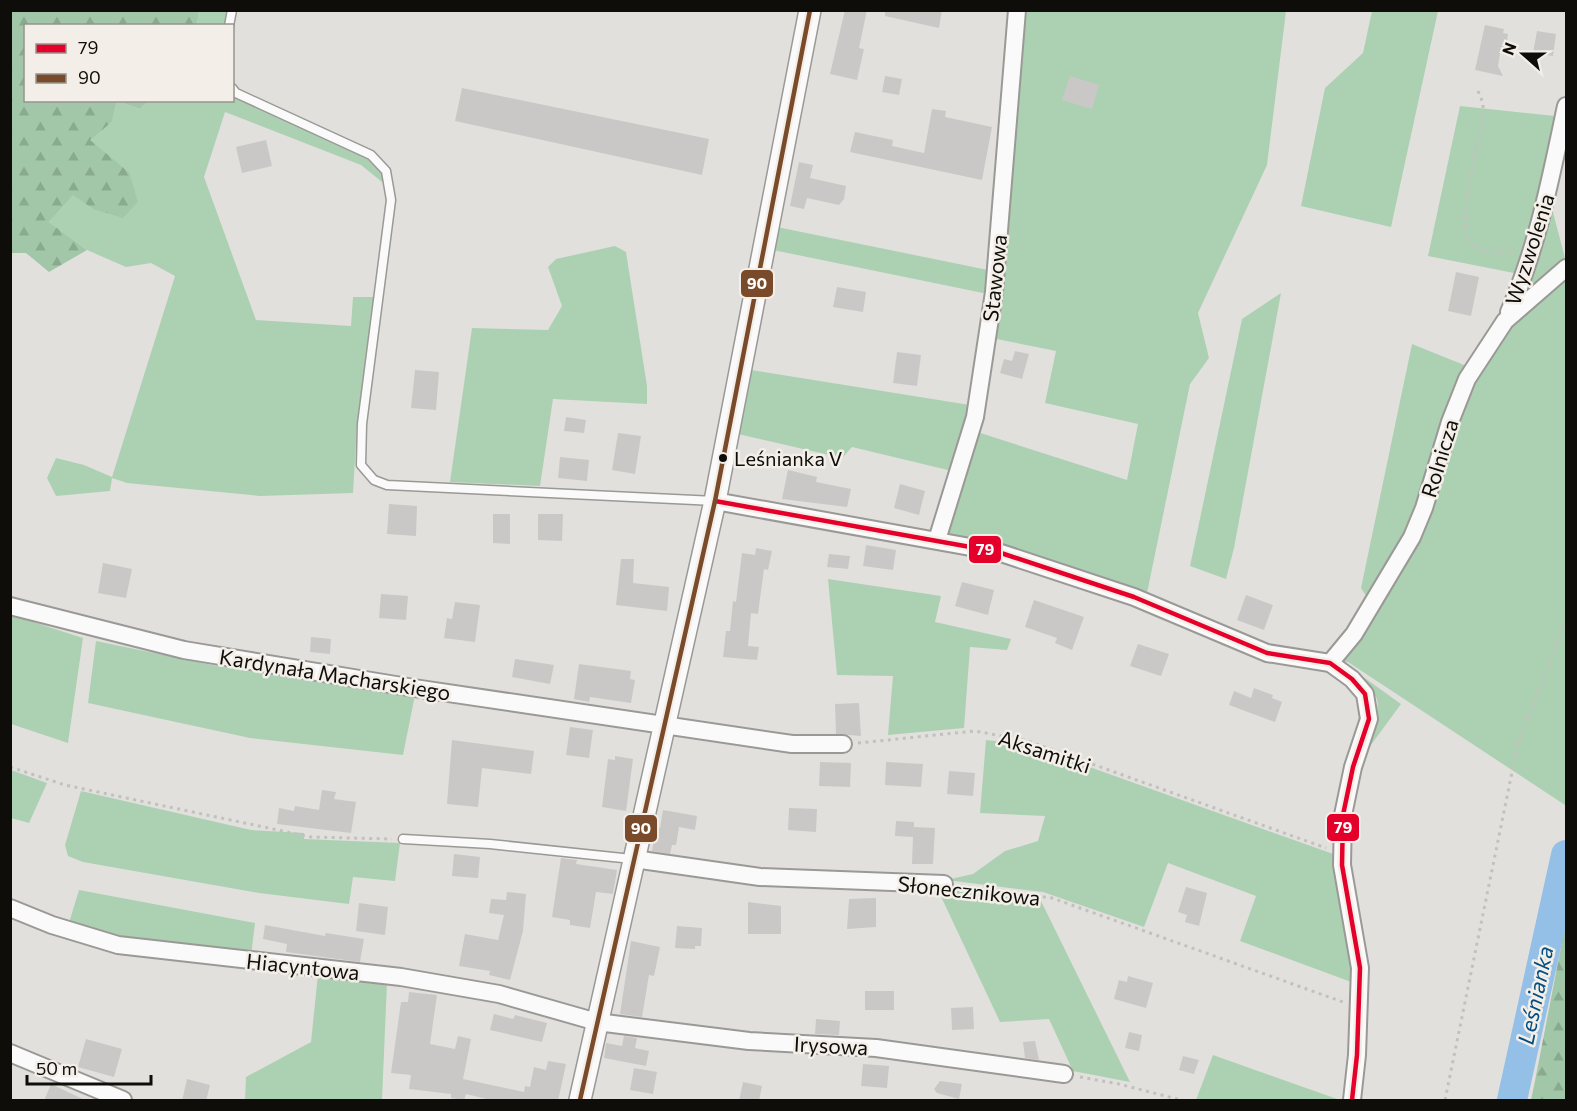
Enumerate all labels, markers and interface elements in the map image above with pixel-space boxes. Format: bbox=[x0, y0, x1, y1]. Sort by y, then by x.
legend bbox=[24, 24, 234, 102]
north arrow bbox=[1493, 24, 1553, 84]
text: 79 bbox=[78, 36, 98, 58]
text: N bbox=[1498, 39, 1520, 57]
text: 90 bbox=[78, 66, 101, 88]
street label: Wyzwolenia bbox=[1499, 190, 1559, 308]
street label: Stawowa bbox=[977, 233, 1011, 323]
line badge: 90 bbox=[740, 269, 774, 298]
text: 90 bbox=[747, 273, 767, 292]
street label: Rolnicza bbox=[1415, 416, 1463, 500]
place label: Leśnianka V bbox=[734, 446, 843, 470]
marker: Leśnianka V bbox=[717, 452, 729, 464]
line badge: 79 bbox=[968, 535, 1002, 564]
text: 79 bbox=[976, 539, 994, 558]
street label: Kardynała Macharskiego bbox=[218, 643, 452, 705]
street label: Aksamitki bbox=[996, 724, 1094, 778]
line badge: 79 bbox=[1326, 813, 1360, 842]
line badge: 90 bbox=[624, 814, 658, 843]
text: 79 bbox=[1334, 817, 1352, 836]
text: 90 bbox=[631, 818, 651, 837]
street label: Słonecznikowa bbox=[896, 870, 1042, 910]
water label: Leśnianka bbox=[1511, 943, 1559, 1047]
street label: Hiacyntowa bbox=[245, 948, 361, 984]
street label: Irysowa bbox=[793, 1031, 869, 1059]
scale bar bbox=[27, 1048, 152, 1086]
text: 50 m bbox=[36, 1057, 77, 1079]

